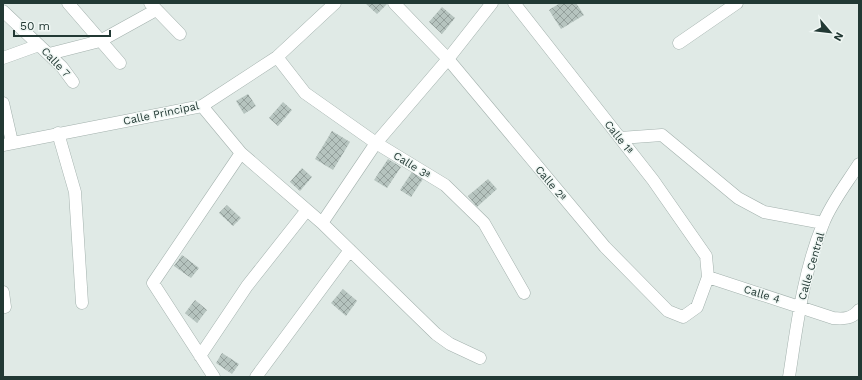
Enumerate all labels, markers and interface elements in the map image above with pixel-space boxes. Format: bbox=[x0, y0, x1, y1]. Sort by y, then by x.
scale bar bbox=[14, 12, 110, 38]
north arrow bbox=[810, 12, 850, 52]
text: 50 m bbox=[20, 19, 50, 33]
text: N bbox=[831, 30, 846, 43]
street label: Calle 7 bbox=[38, 45, 73, 80]
street label: Calle Principal bbox=[122, 99, 201, 128]
street label: Calle 1ª bbox=[602, 118, 636, 157]
street label: Calle 3ª bbox=[391, 149, 433, 182]
street label: Calle 2ª bbox=[532, 163, 569, 204]
street label: Calle Central bbox=[796, 230, 828, 301]
street label: Calle 4 bbox=[742, 283, 782, 306]

